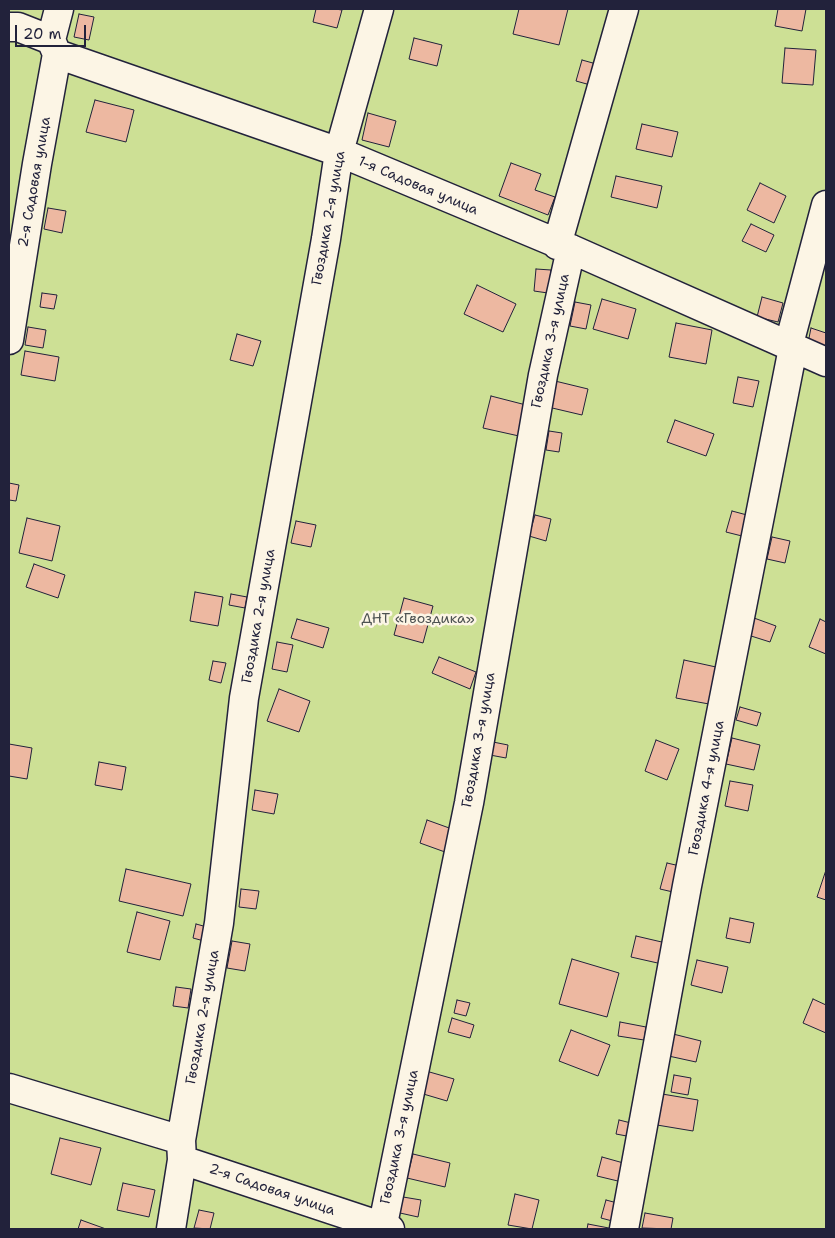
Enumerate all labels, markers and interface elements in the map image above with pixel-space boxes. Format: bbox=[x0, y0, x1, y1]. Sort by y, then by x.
scale bar bbox=[18, 15, 89, 47]
text: 20 m bbox=[23, 24, 62, 44]
street label: 2-я Садовая улица bbox=[15, 115, 55, 249]
street label: Гвоздика 2-я улица bbox=[309, 150, 349, 286]
street label: 1-я Садовая улица bbox=[355, 153, 481, 219]
street label: Гвоздика 3-я улица bbox=[529, 272, 573, 410]
street label: Гвоздика 2-я улица bbox=[239, 548, 279, 684]
park label: ДНТ «Гвоздика» bbox=[361, 611, 475, 627]
street label: Гвоздика 3-я улица bbox=[459, 671, 499, 809]
street label: Гвоздика 4-я улица bbox=[686, 719, 728, 857]
street label: Гвоздика 2-я улица bbox=[183, 949, 223, 1085]
street label: Гвоздика 3-я улица bbox=[378, 1068, 422, 1206]
street label: 2-я Садовая улица bbox=[207, 1161, 337, 1219]

